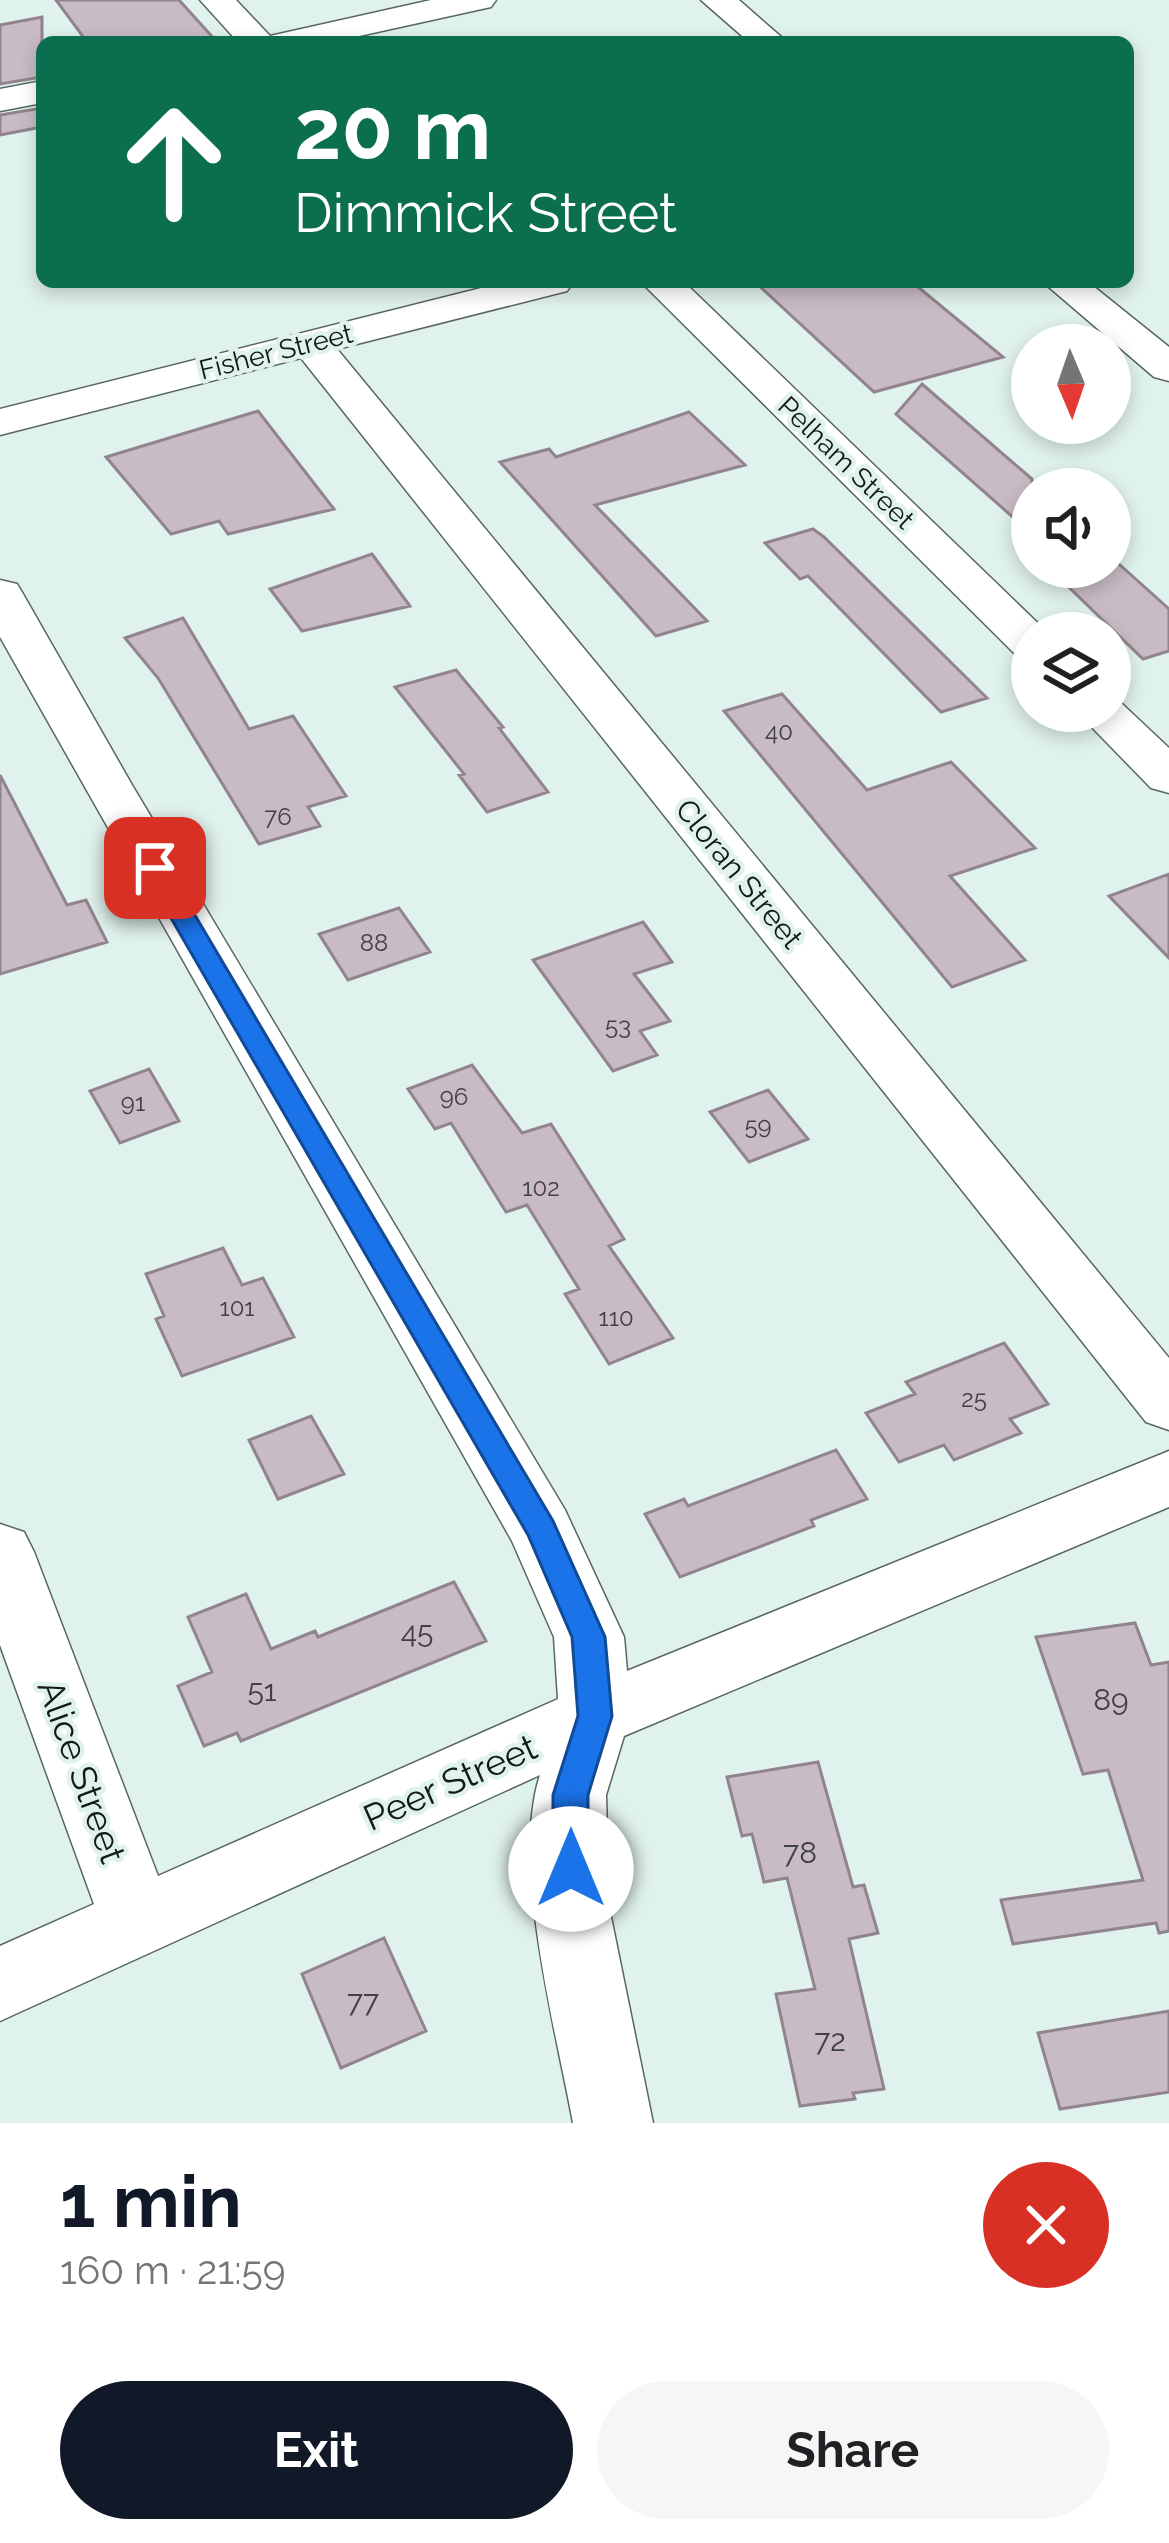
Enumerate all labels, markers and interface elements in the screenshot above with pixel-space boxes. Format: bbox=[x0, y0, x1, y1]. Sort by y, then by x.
text: 20 m bbox=[294, 80, 491, 179]
icon: ahead bbox=[96, 84, 252, 240]
text: Dimmick Street bbox=[294, 181, 677, 245]
street label: Fisher Street bbox=[196, 317, 356, 386]
north arrow bbox=[1011, 324, 1131, 444]
map controls bbox=[1011, 324, 1131, 732]
street label: Pelham Street bbox=[772, 390, 921, 535]
button: sound bbox=[1011, 468, 1131, 588]
button: layers bbox=[1011, 612, 1131, 732]
house number: 40 bbox=[765, 717, 793, 746]
street label: Cloran Street bbox=[669, 792, 810, 955]
house number: 76 bbox=[264, 802, 292, 831]
pin bbox=[104, 817, 206, 919]
icon: arrive bbox=[122, 835, 188, 901]
house number: 88 bbox=[360, 928, 388, 957]
house number: 53 bbox=[605, 1011, 631, 1040]
house number: 96 bbox=[440, 1082, 468, 1111]
house number: 91 bbox=[121, 1088, 145, 1117]
house number: 59 bbox=[744, 1111, 772, 1140]
house number: 102 bbox=[522, 1173, 560, 1202]
house number: 101 bbox=[219, 1293, 255, 1322]
house number: 110 bbox=[598, 1303, 634, 1332]
house number: 25 bbox=[961, 1384, 987, 1413]
house number: 45 bbox=[401, 1615, 433, 1650]
house number: 51 bbox=[247, 1673, 277, 1708]
street label: Alice Street bbox=[29, 1674, 135, 1868]
house number: 89 bbox=[1093, 1682, 1129, 1717]
street label: Peer Street bbox=[357, 1725, 543, 1839]
position arrow bbox=[508, 1806, 634, 1932]
house number: 78 bbox=[783, 1835, 817, 1870]
house number: 77 bbox=[347, 1984, 379, 2019]
house number: 72 bbox=[814, 2023, 846, 2058]
text: 1 min bbox=[60, 2159, 242, 2244]
button: close bbox=[983, 2162, 1109, 2288]
text: 160 m · 21:59 bbox=[60, 2247, 286, 2293]
button: Exit bbox=[60, 2381, 573, 2519]
button: Share bbox=[597, 2381, 1109, 2519]

